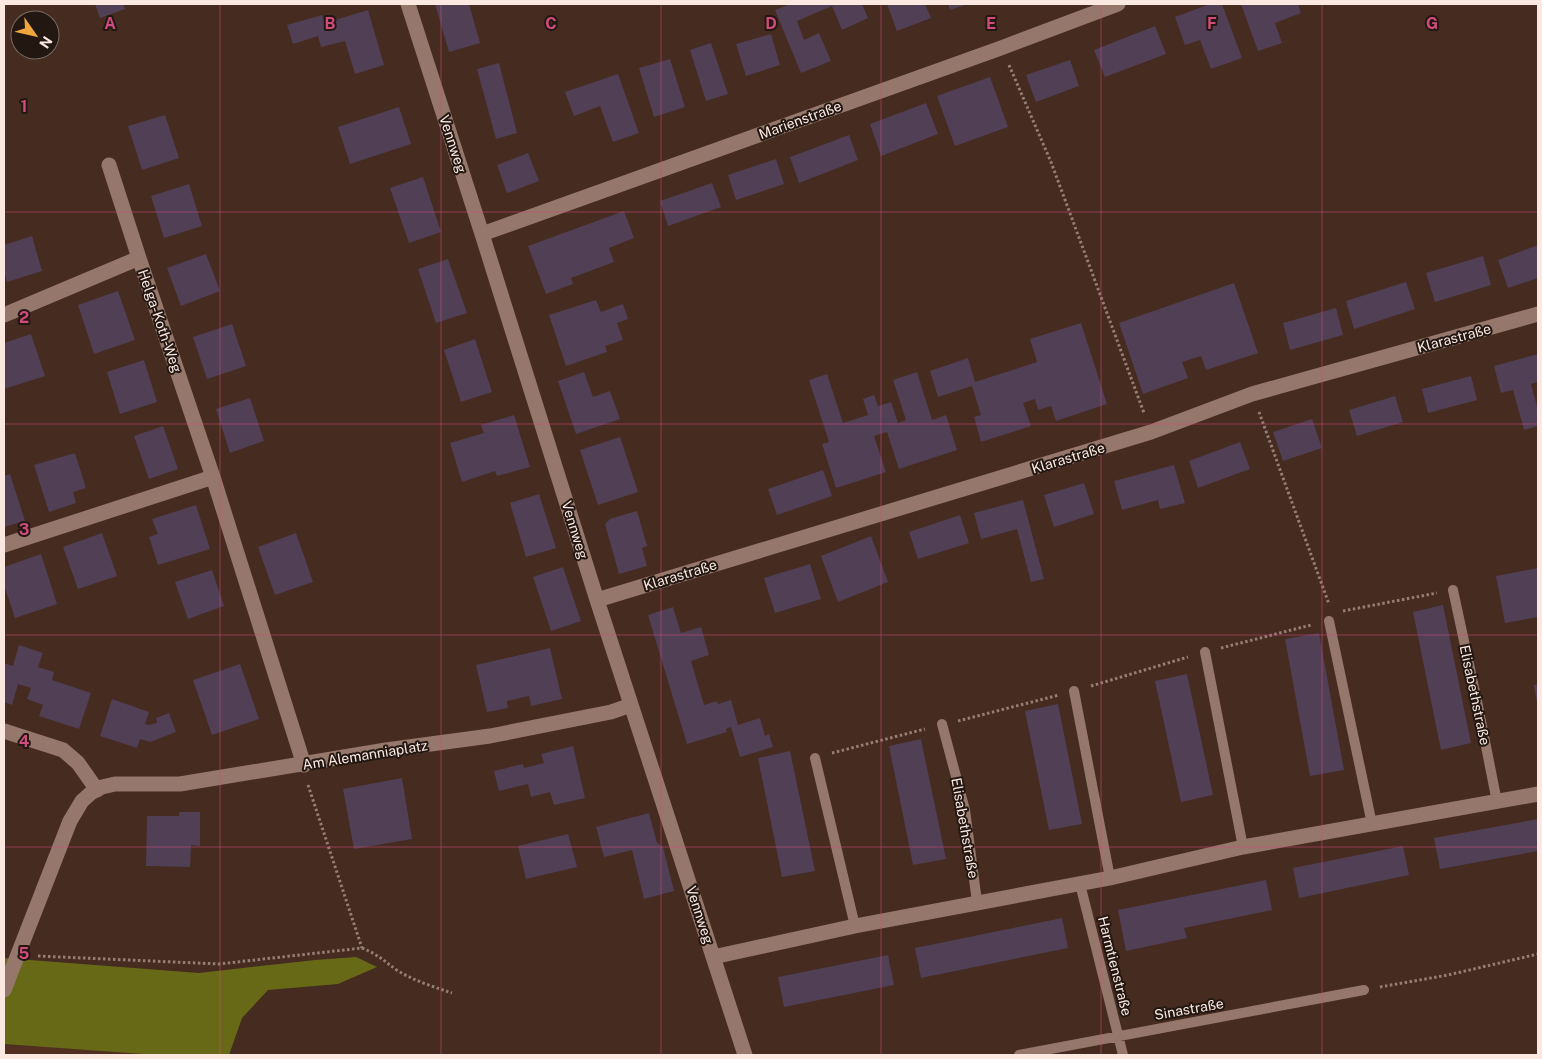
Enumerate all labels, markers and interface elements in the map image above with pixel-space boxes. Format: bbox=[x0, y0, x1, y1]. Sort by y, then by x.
north arrow bbox=[10, 10, 60, 60]
text: A bbox=[104, 14, 116, 33]
text: B bbox=[325, 14, 336, 33]
text: C bbox=[545, 14, 557, 33]
text: D bbox=[765, 14, 777, 33]
text: E bbox=[986, 14, 996, 33]
text: F bbox=[1207, 14, 1217, 33]
text: G bbox=[1426, 14, 1438, 33]
text: N bbox=[36, 33, 55, 51]
text: 1 bbox=[21, 97, 27, 116]
street label: Marienstraße bbox=[757, 98, 843, 142]
street label: Vennweg bbox=[436, 113, 470, 175]
street label: Helga-Koth-Weg bbox=[135, 267, 185, 375]
text: 2 bbox=[19, 308, 29, 327]
street label: Klarastraße bbox=[1415, 320, 1493, 356]
street label: Klarastraße bbox=[1029, 439, 1107, 477]
street label: Vennweg bbox=[559, 499, 592, 561]
text: 3 bbox=[19, 520, 29, 539]
street label: Klarastraße bbox=[641, 556, 719, 594]
street label: Elisabethstraße bbox=[1457, 643, 1493, 747]
text: 4 bbox=[19, 732, 30, 751]
street label: Am Alemanniaplatz bbox=[301, 737, 429, 773]
street label: Elisabethstraße bbox=[948, 776, 982, 880]
street label: Vennweg bbox=[683, 884, 717, 946]
street label: Harmtienstraße bbox=[1095, 915, 1135, 1018]
text: 5 bbox=[19, 944, 30, 963]
street label: Sinastraße bbox=[1153, 995, 1225, 1023]

